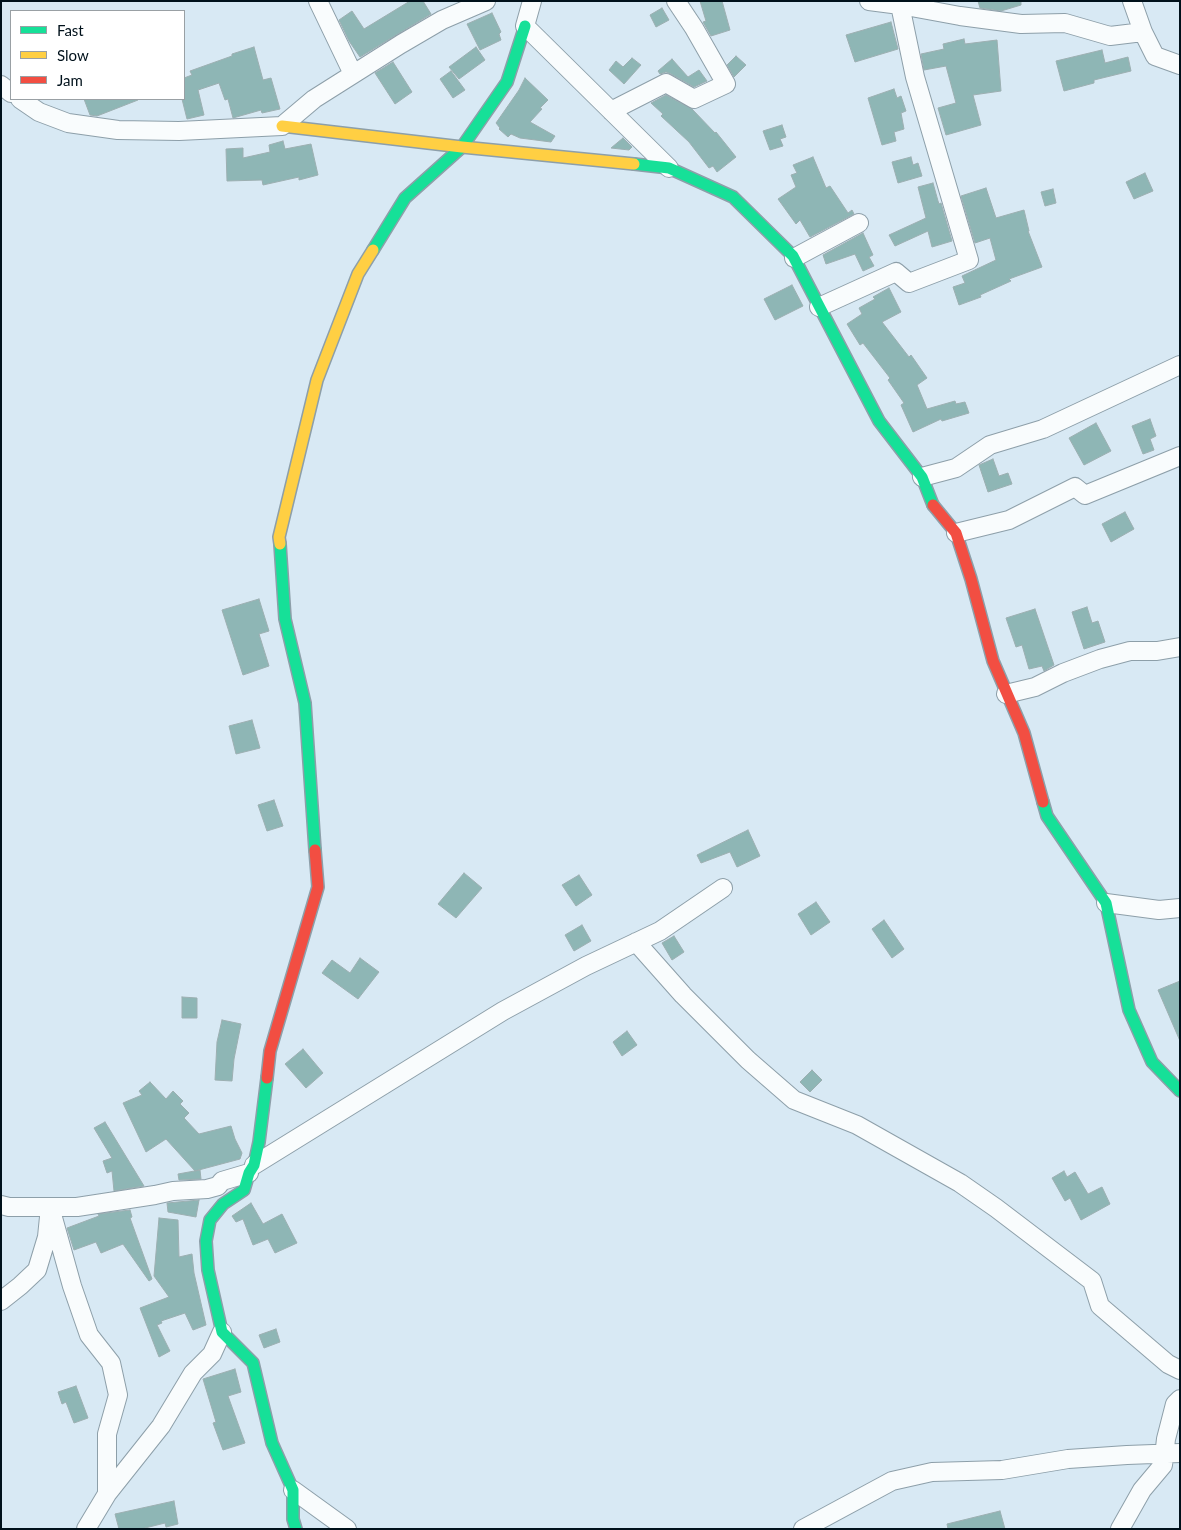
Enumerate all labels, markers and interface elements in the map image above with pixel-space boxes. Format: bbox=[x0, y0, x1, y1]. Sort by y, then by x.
legend bbox=[10, 10, 185, 100]
text: Fast bbox=[57, 21, 84, 39]
text: Slow bbox=[57, 46, 89, 64]
text: Jam bbox=[57, 71, 83, 89]

